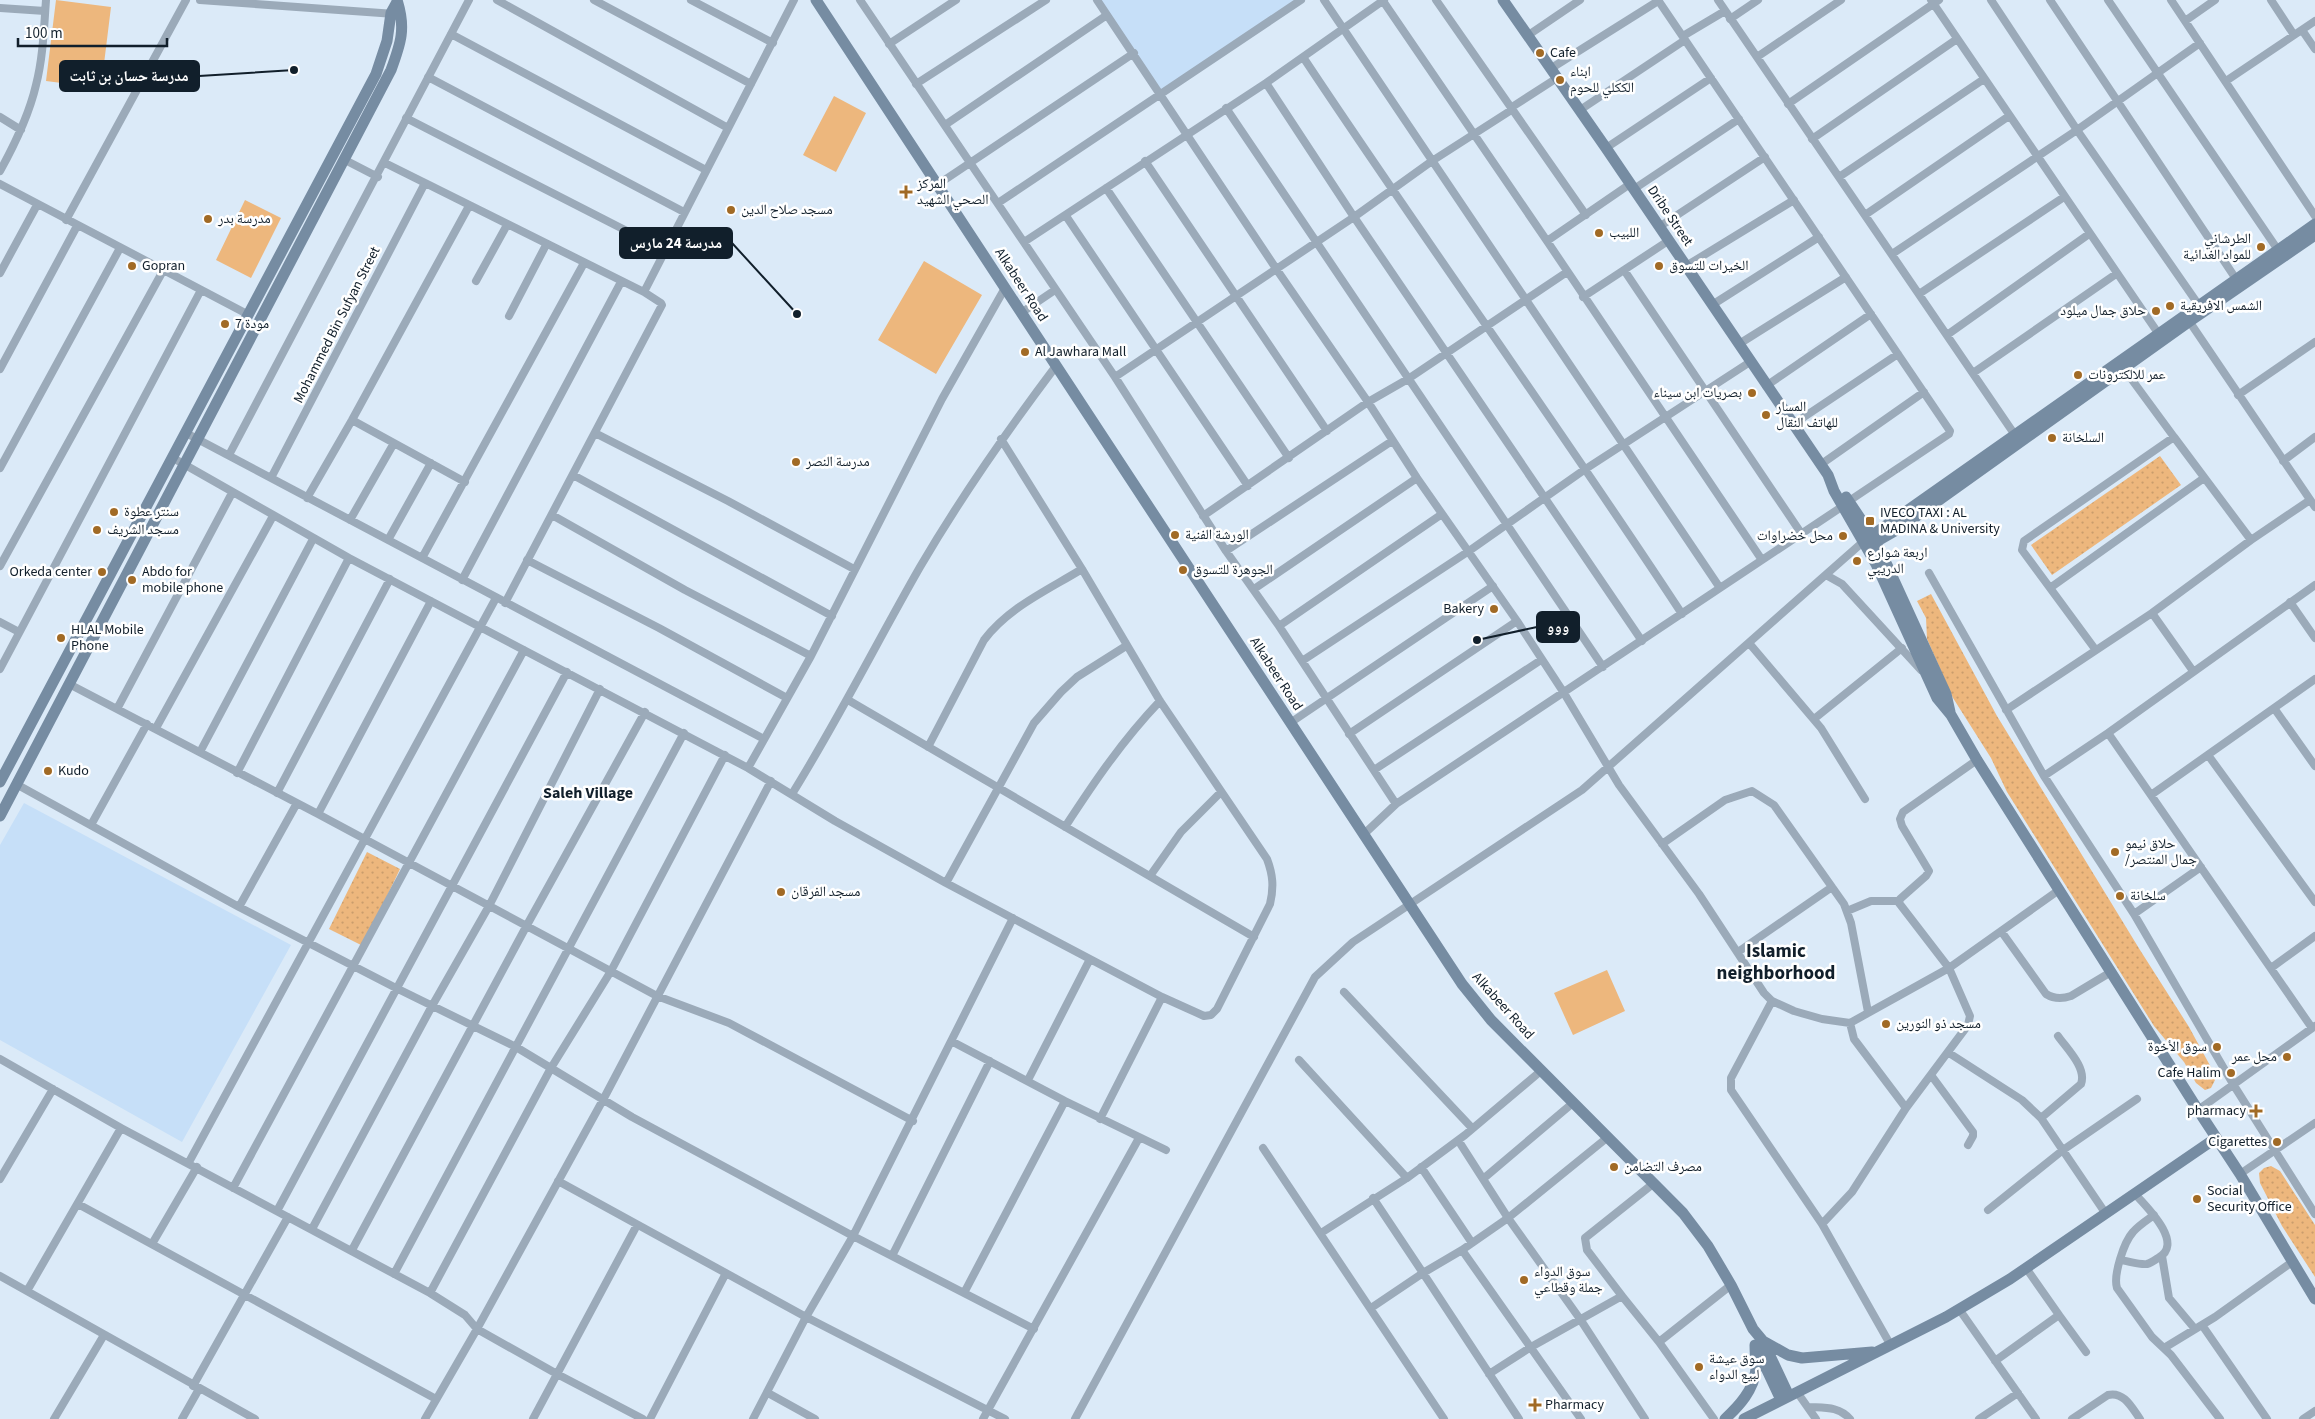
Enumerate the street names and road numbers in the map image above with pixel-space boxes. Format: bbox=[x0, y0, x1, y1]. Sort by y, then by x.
street label: Dribe Street bbox=[1642, 182, 1698, 251]
street label: Mohammed Bin Sufyan Street bbox=[289, 243, 385, 407]
street label: Alkabeer Road bbox=[990, 244, 1052, 326]
street label: Alkabeer Road bbox=[1245, 633, 1307, 715]
street label: Alkabeer Road bbox=[1467, 968, 1539, 1044]

